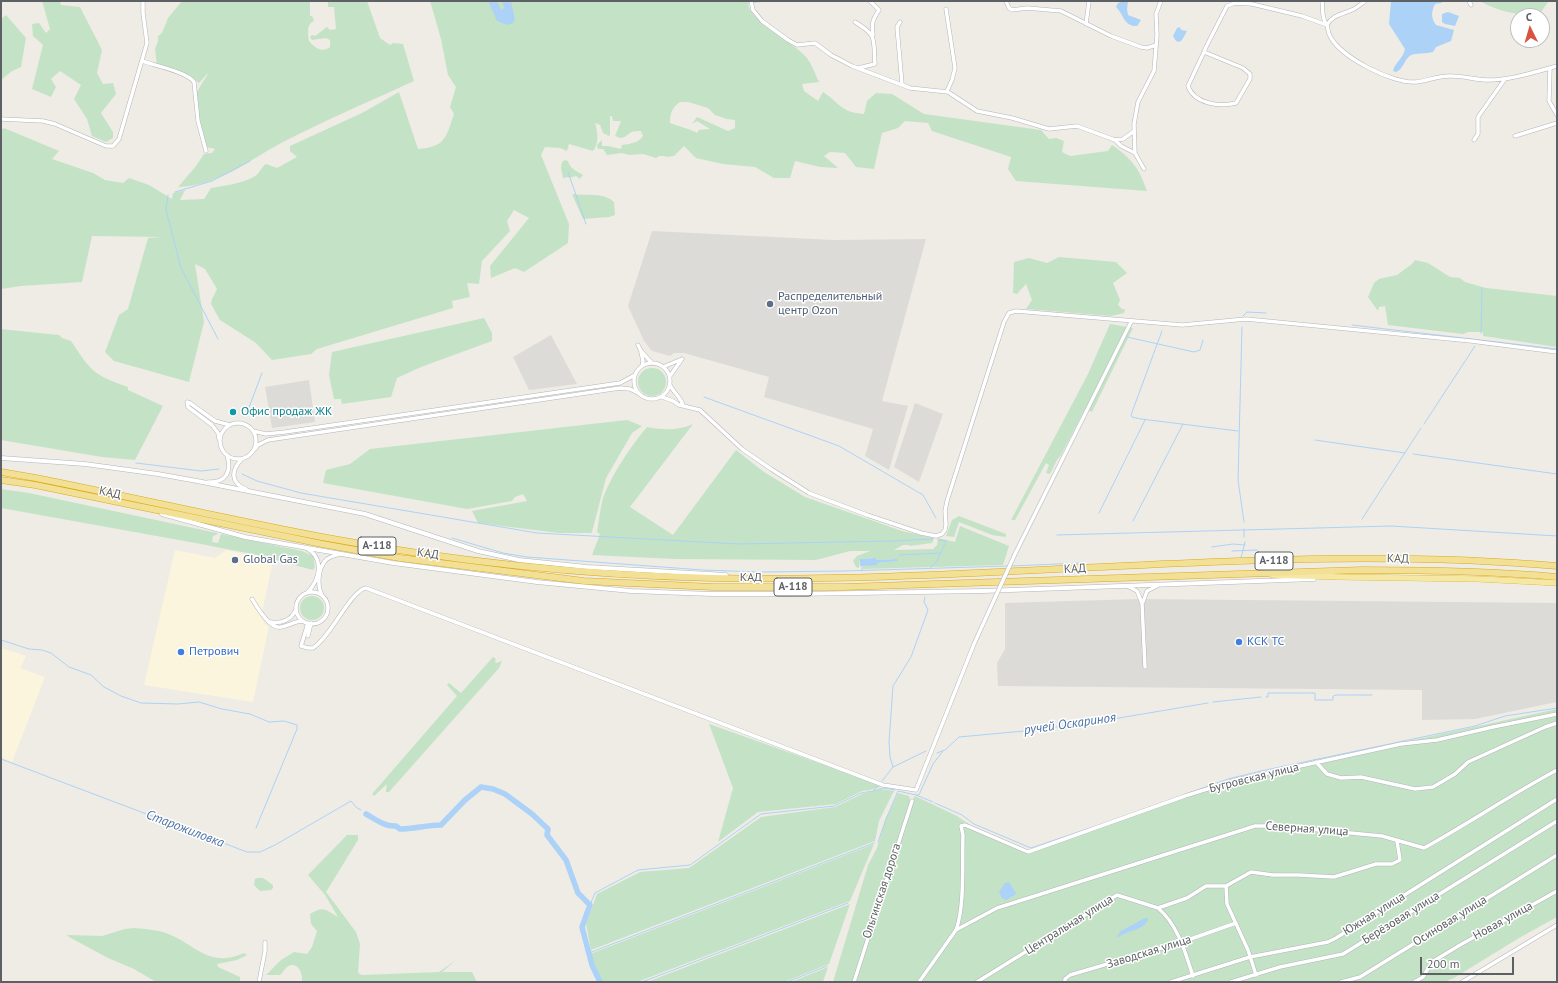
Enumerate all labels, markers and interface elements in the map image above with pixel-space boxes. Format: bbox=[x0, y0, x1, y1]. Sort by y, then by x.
north arrow bbox=[1510, 8, 1550, 48]
text: С bbox=[1525, 10, 1533, 24]
place label: Распределительный центр Ozon bbox=[778, 290, 882, 318]
marker: Распределительный центр Ozon bbox=[765, 299, 775, 309]
place label: Офис продаж ЖК bbox=[241, 405, 332, 419]
marker: Офис продаж ЖК bbox=[228, 407, 238, 417]
street label: КАД bbox=[98, 484, 122, 502]
road number: А-118 bbox=[358, 537, 396, 555]
street label: КАД bbox=[416, 545, 440, 563]
road number: А-118 bbox=[1255, 552, 1293, 570]
street label: КАД bbox=[1387, 552, 1409, 566]
place label: Global Gas bbox=[243, 553, 298, 567]
marker: Global Gas bbox=[230, 555, 240, 565]
street label: КАД bbox=[1063, 561, 1087, 577]
street label: КАД bbox=[740, 571, 762, 585]
road number: А-118 bbox=[774, 578, 812, 596]
place label: КСК ТС bbox=[1247, 635, 1284, 649]
marker: КСК ТС bbox=[1234, 637, 1244, 647]
place label: Петрович bbox=[189, 645, 239, 659]
marker: Петрович bbox=[176, 647, 186, 657]
water label: ручей Оскариноя bbox=[1023, 710, 1117, 738]
street label: Бугровская улица bbox=[1208, 760, 1300, 796]
water label: Старожиловка bbox=[144, 807, 226, 851]
street label: Северная улица bbox=[1265, 819, 1349, 839]
street label: Ольгинская дорога bbox=[860, 842, 904, 940]
street label: Берёзовая улица bbox=[1360, 888, 1442, 948]
street label: Южная улица bbox=[1340, 889, 1408, 939]
street label: Центральная улица bbox=[1022, 892, 1116, 958]
street label: Осиновая улица bbox=[1410, 893, 1490, 949]
street label: Новая улица bbox=[1471, 899, 1535, 943]
street label: Заводская улица bbox=[1105, 932, 1193, 972]
scale bar bbox=[1422, 949, 1516, 975]
text: 200 m bbox=[1427, 956, 1460, 971]

